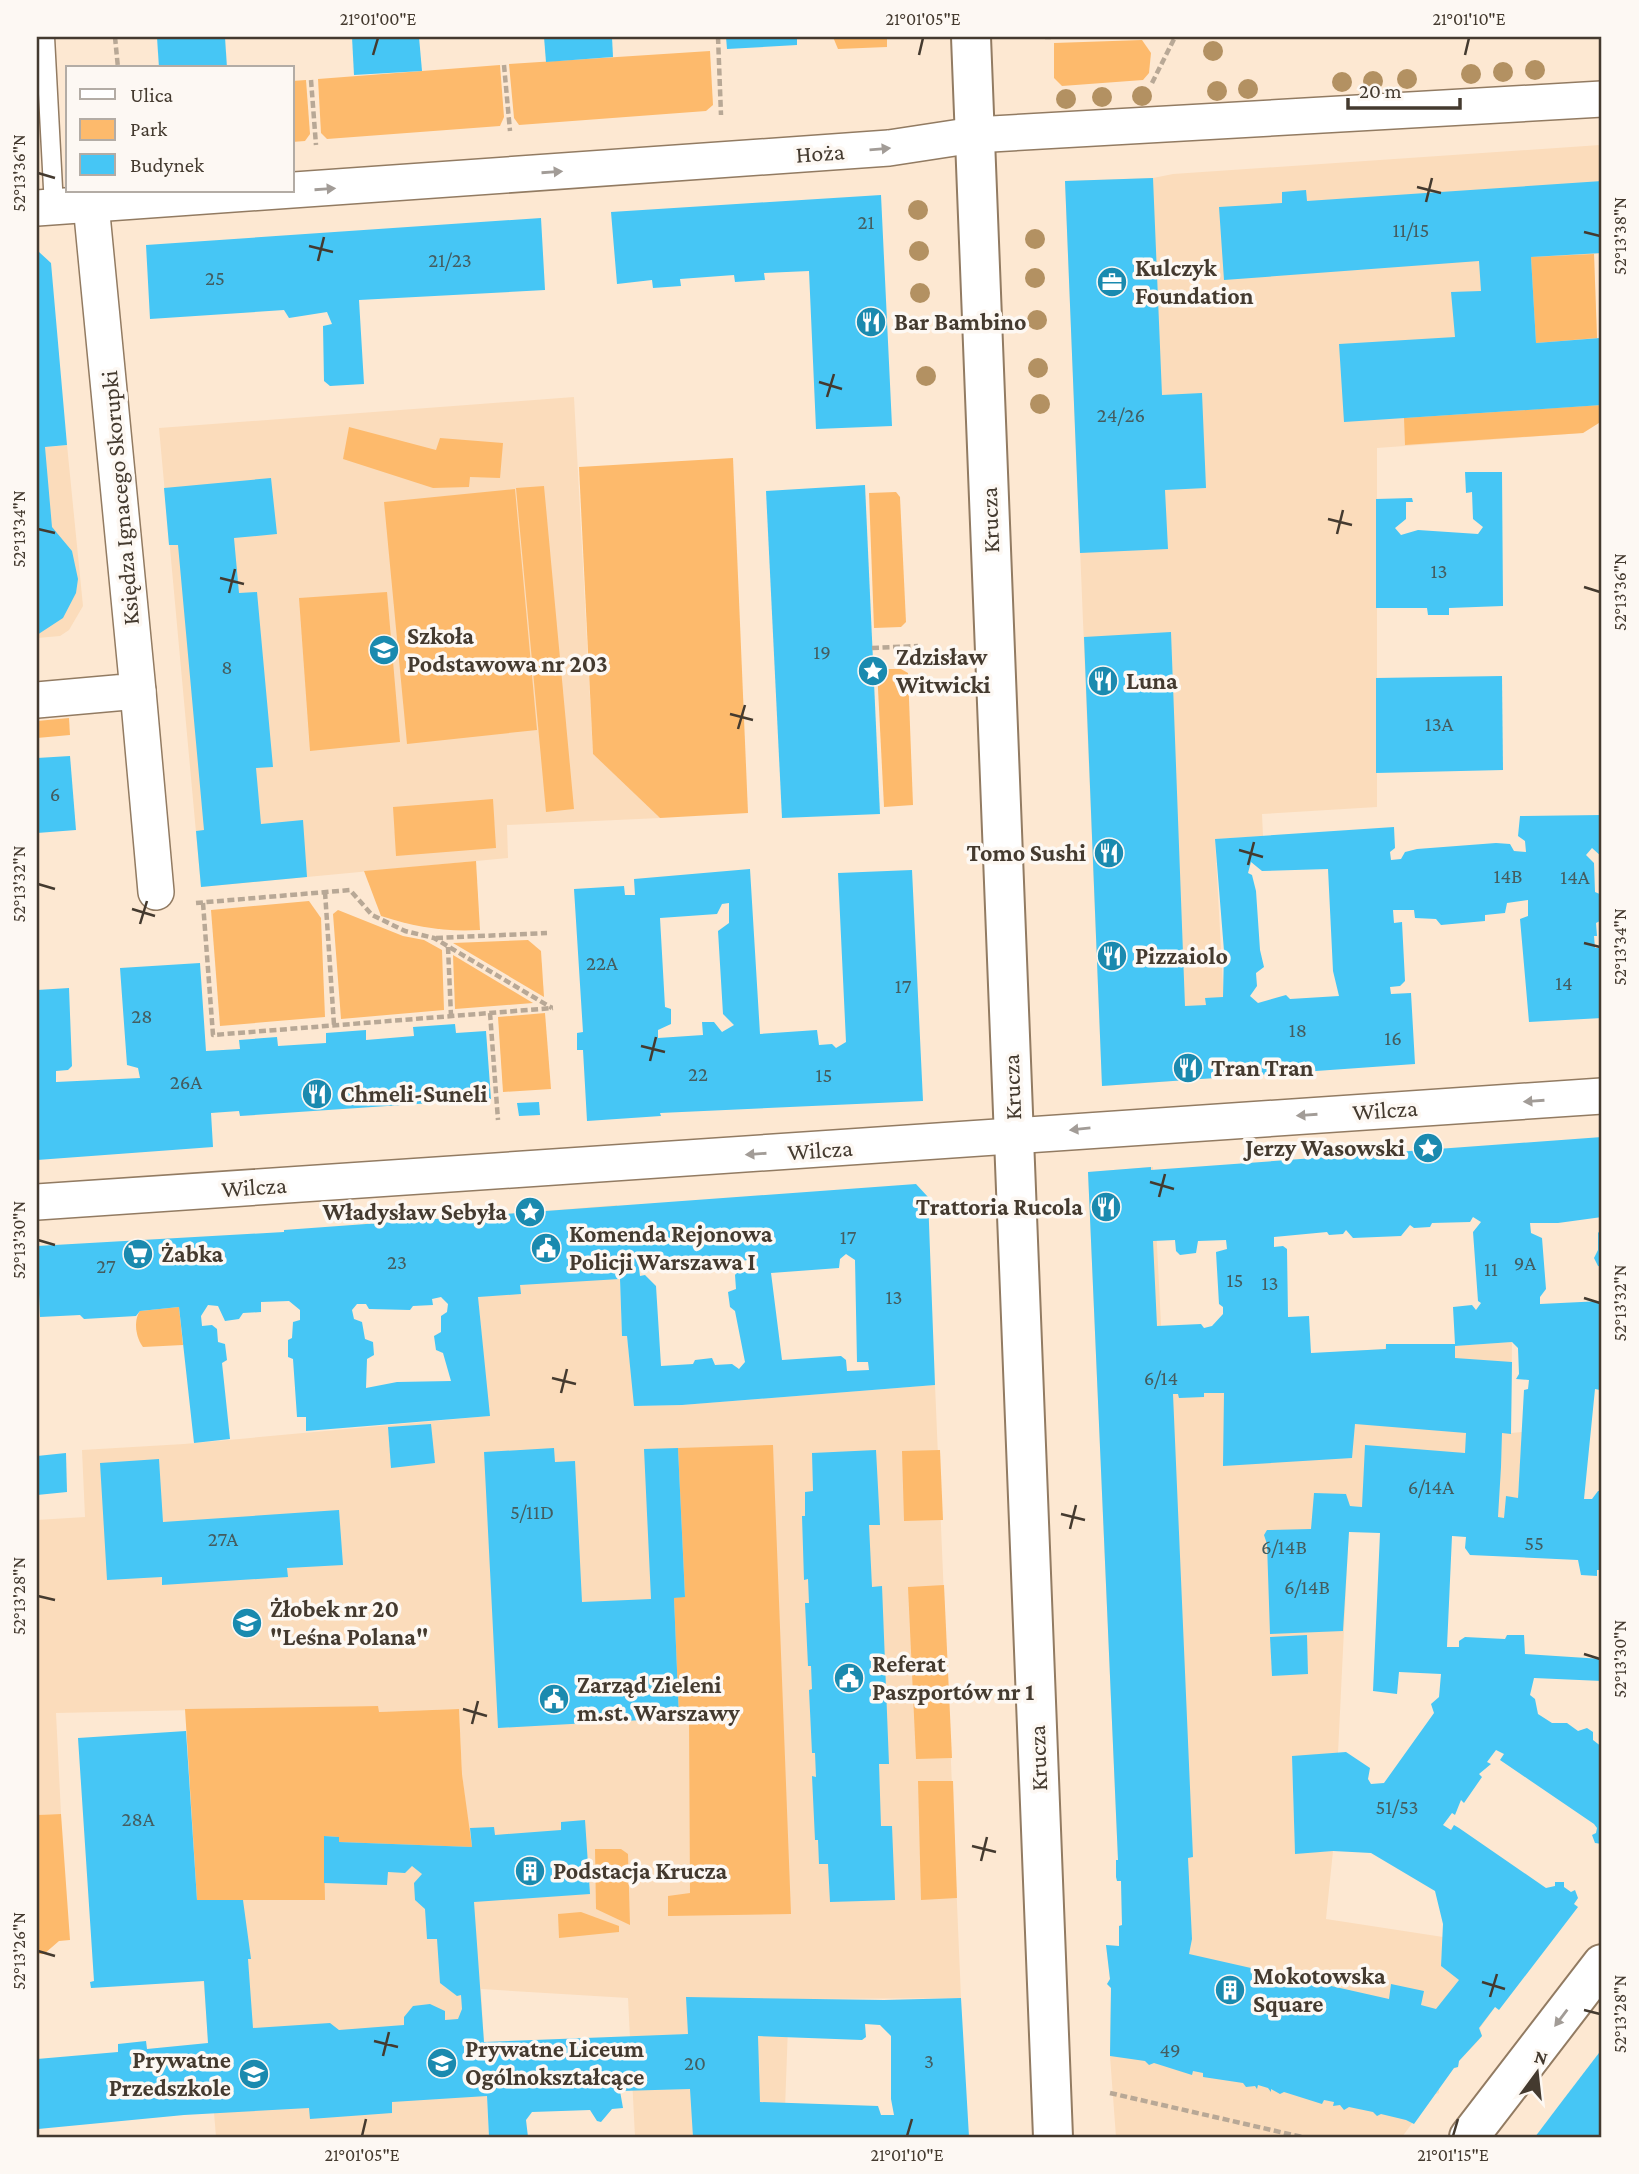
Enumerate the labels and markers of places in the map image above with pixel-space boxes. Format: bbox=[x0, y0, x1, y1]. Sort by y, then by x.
place label: Kulczyk Foundation bbox=[1135, 254, 1254, 309]
office icon: Kulczyk Foundation bbox=[1095, 265, 1129, 299]
restaurant icon: Bar Bambino bbox=[854, 305, 888, 339]
place label: Bar Bambino bbox=[894, 308, 1026, 335]
place label: Szkoła Podstawowa nr 203 bbox=[407, 622, 608, 677]
school or university icon: Szkoła Podstawowa nr 203 bbox=[367, 633, 401, 667]
place label: Zdzisław Witwicki bbox=[895, 643, 991, 698]
place icon: Zdzisław Witwicki bbox=[856, 654, 890, 688]
restaurant icon: Luna bbox=[1086, 664, 1120, 698]
place label: Luna bbox=[1126, 667, 1178, 694]
restaurant icon: Tomo Sushi bbox=[1092, 836, 1126, 870]
place label: Tomo Sushi bbox=[967, 839, 1086, 866]
restaurant icon: Pizzaiolo bbox=[1095, 939, 1129, 973]
place label: Pizzaiolo bbox=[1135, 942, 1228, 969]
restaurant icon: Tran Tran bbox=[1171, 1051, 1205, 1085]
place label: Tran Tran bbox=[1211, 1054, 1314, 1081]
restaurant icon: Chmeli-Suneli bbox=[300, 1077, 334, 1111]
place label: Chmeli-Suneli bbox=[340, 1080, 488, 1107]
place icon: Jerzy Wasowski bbox=[1411, 1131, 1445, 1165]
place label: Jerzy Wasowski bbox=[1242, 1134, 1405, 1161]
restaurant icon: Trattoria Rucola bbox=[1089, 1190, 1123, 1224]
place label: Trattoria Rucola bbox=[916, 1193, 1083, 1220]
place icon: Władysław Sebyła bbox=[513, 1195, 547, 1229]
place label: Władysław Sebyła bbox=[322, 1198, 507, 1225]
place label: Komenda Rejonowa Policji Warszawa I bbox=[569, 1220, 773, 1276]
public building icon: Komenda Rejonowa Policji Warszawa I bbox=[529, 1231, 563, 1265]
supermarket icon: Żabka bbox=[121, 1237, 155, 1271]
place label: Żabka bbox=[161, 1240, 224, 1267]
place label: Żłobek nr 20 "Leśna Polana" bbox=[270, 1595, 428, 1650]
school or university icon: Żłobek nr 20 "Leśna Polana" bbox=[230, 1606, 264, 1640]
place label: Referat Paszportów nr 1 bbox=[872, 1650, 1034, 1705]
public building icon: Referat Paszportów nr 1 bbox=[832, 1661, 866, 1695]
place label: Zarząd Zieleni m.st. Warszawy bbox=[577, 1671, 740, 1726]
public building icon: Zarząd Zieleni m.st. Warszawy bbox=[537, 1682, 571, 1716]
building icon: Podstacja Krucza bbox=[513, 1854, 547, 1888]
place label: Podstacja Krucza bbox=[553, 1857, 728, 1885]
place label: Mokotowska Square bbox=[1253, 1962, 1386, 2017]
building icon: Mokotowska Square bbox=[1213, 1973, 1247, 2007]
place label: Prywatne Liceum Ogólnokształcące bbox=[465, 2035, 645, 2090]
place label: Prywatne Przedszkole bbox=[109, 2046, 231, 2101]
school or university icon: Prywatne Liceum Ogólnokształcące bbox=[425, 2046, 459, 2080]
school or university icon: Prywatne Przedszkole bbox=[237, 2057, 271, 2091]

